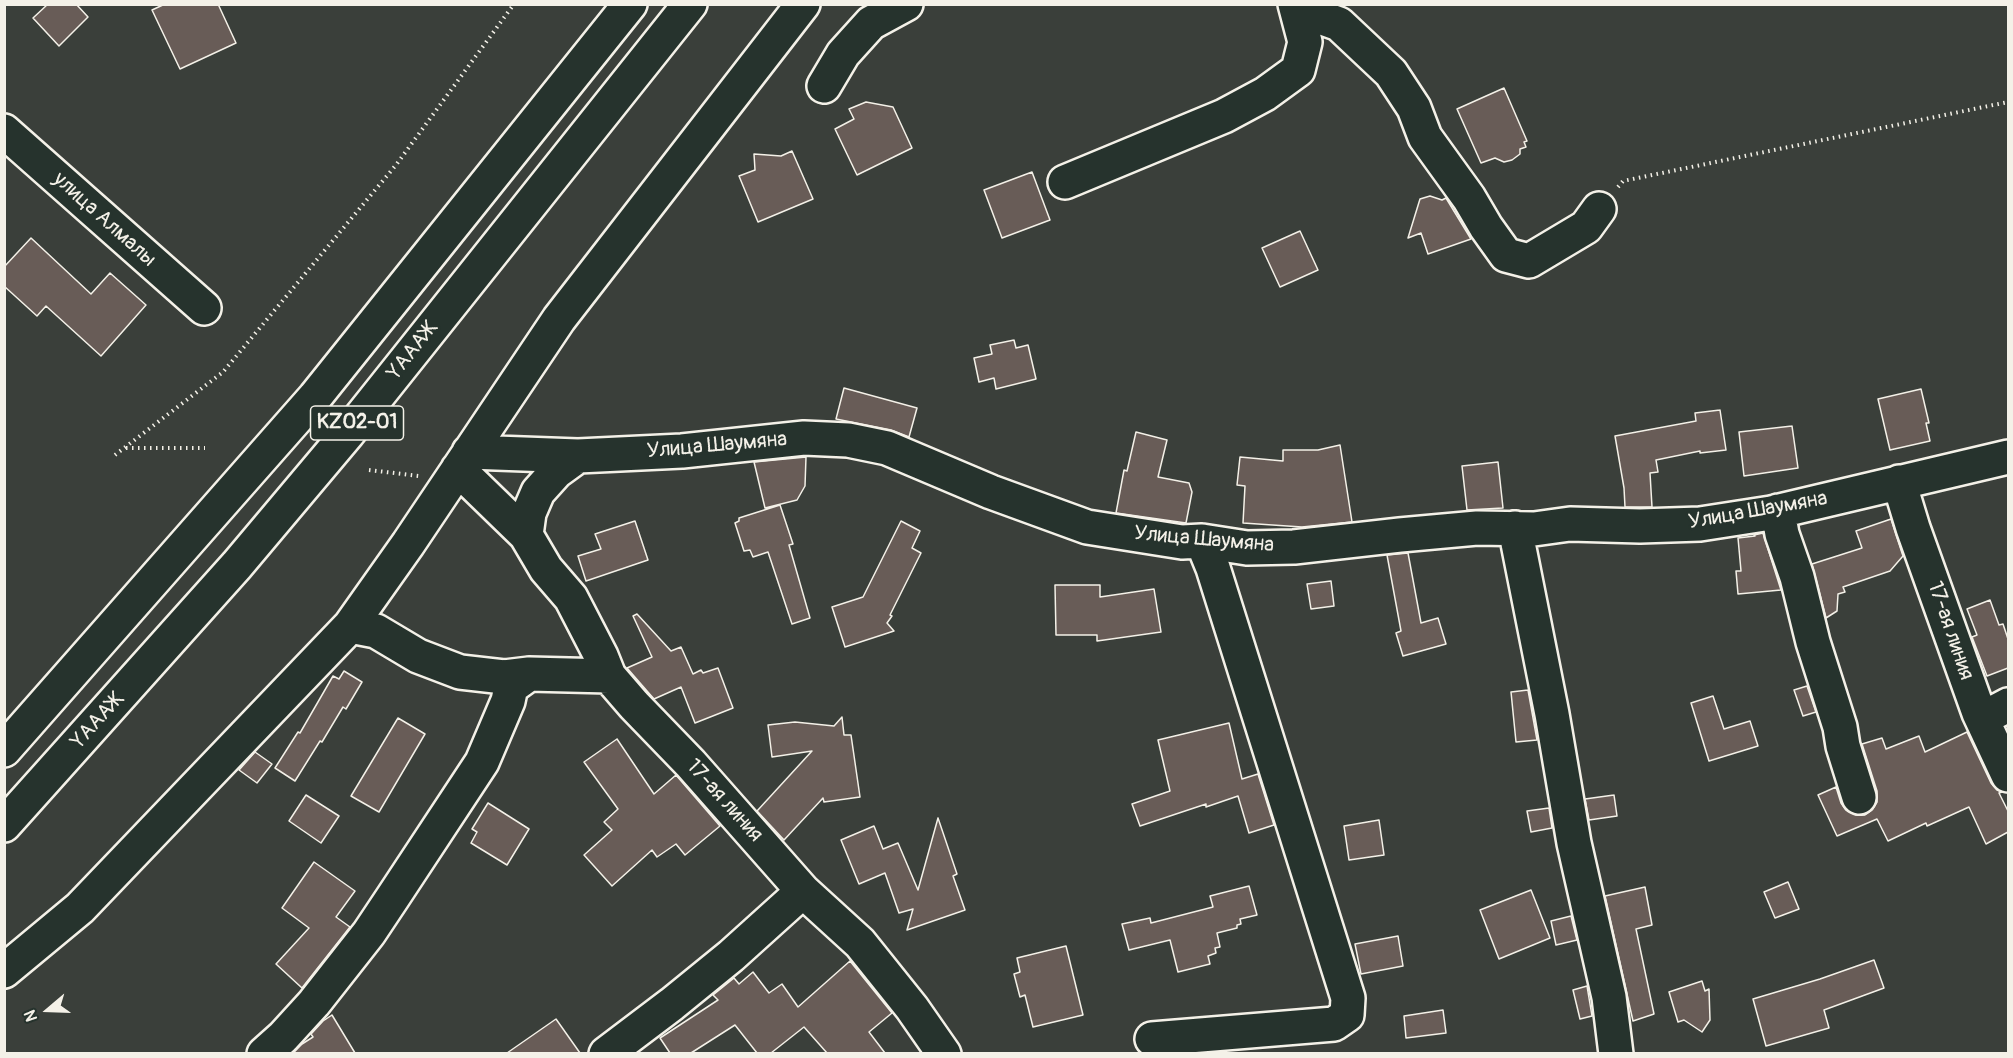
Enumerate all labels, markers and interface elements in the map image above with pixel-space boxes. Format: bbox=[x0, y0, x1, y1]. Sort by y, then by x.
street label: улица Алмалы bbox=[47, 167, 161, 273]
street label: ҮАААЖ bbox=[382, 318, 442, 386]
road number: KZ02-01 bbox=[310, 406, 404, 440]
street label: Улица Шаумяна bbox=[646, 427, 788, 465]
street label: Улица Шаумяна bbox=[1687, 486, 1829, 536]
street label: Улица Шаумяна bbox=[1133, 521, 1275, 559]
street label: 17-ая линия bbox=[1921, 578, 1979, 684]
street label: ҮАААЖ bbox=[66, 689, 128, 755]
street label: 17-ая линия bbox=[680, 754, 768, 848]
north arrow bbox=[18, 980, 78, 1040]
text: N bbox=[20, 1007, 42, 1024]

